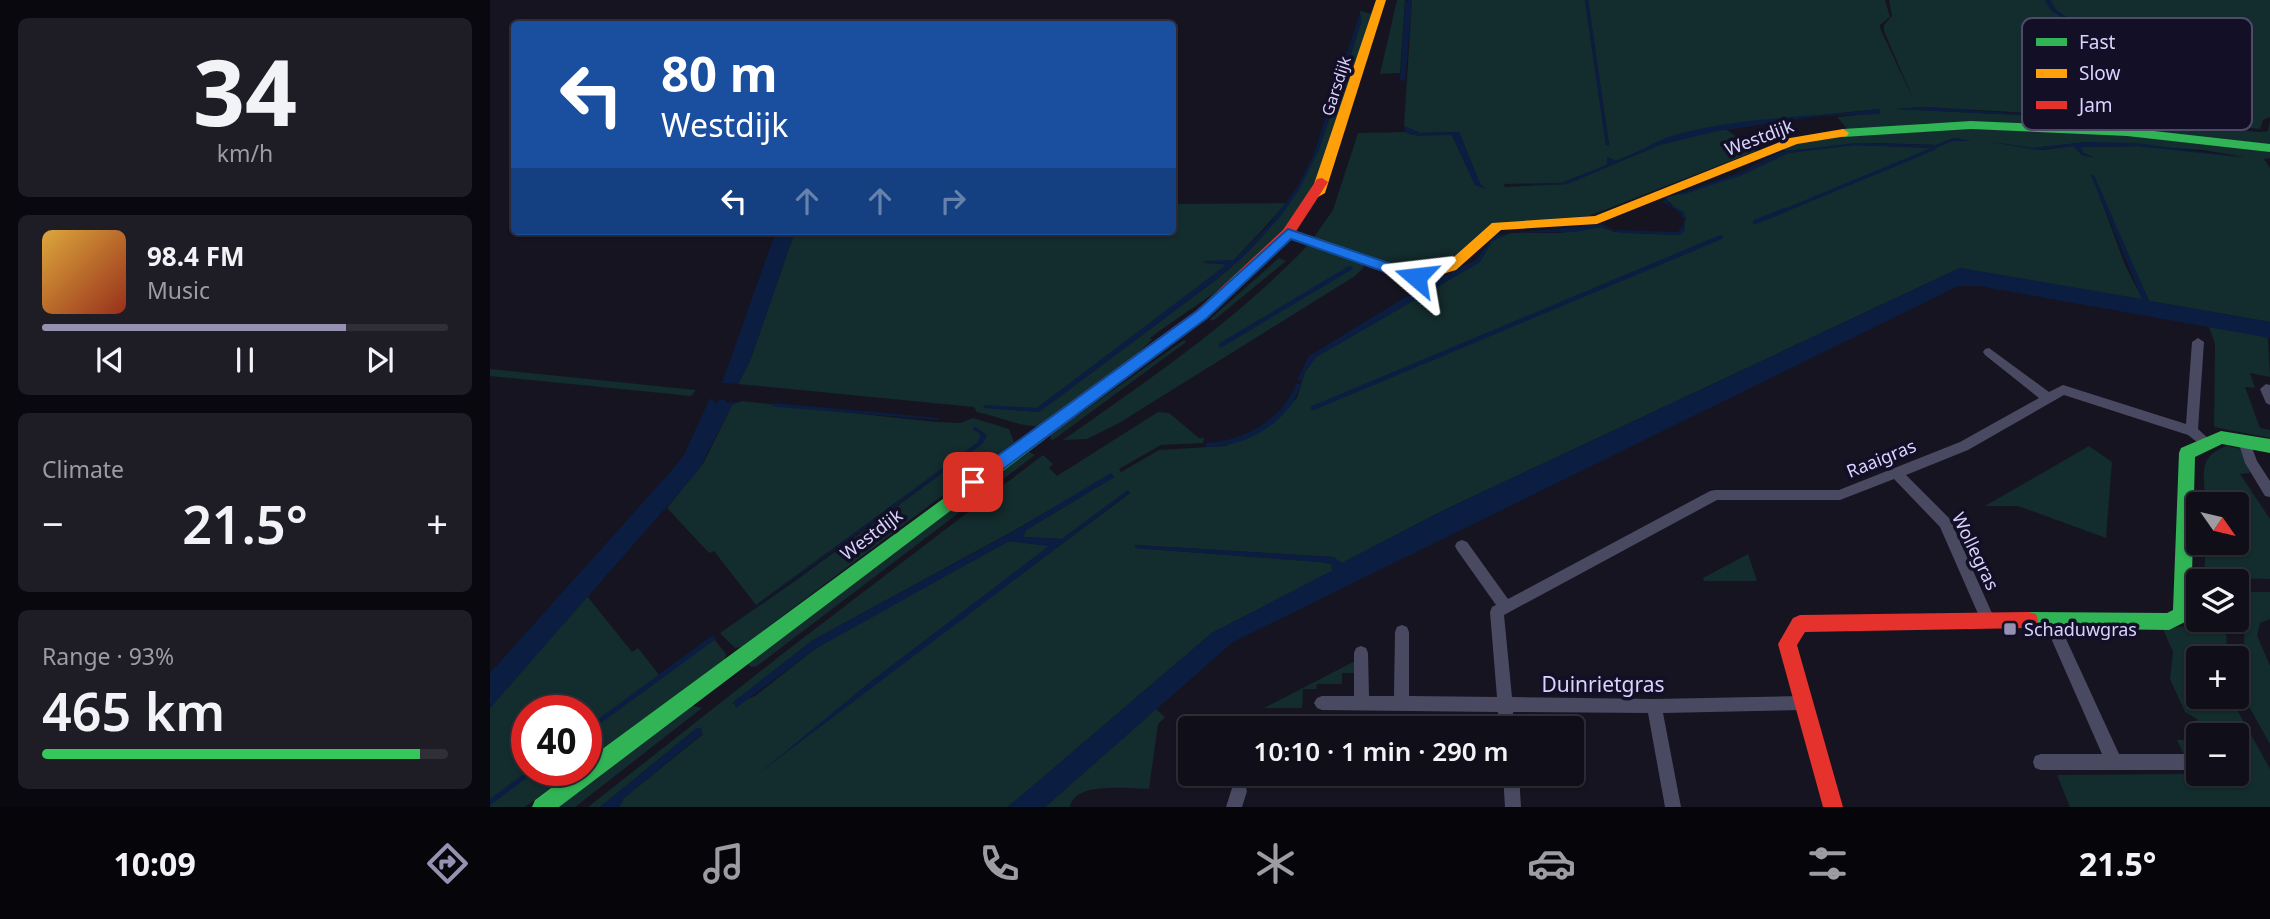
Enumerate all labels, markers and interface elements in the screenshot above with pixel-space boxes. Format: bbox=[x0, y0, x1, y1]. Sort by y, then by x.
legend bbox=[2022, 18, 2252, 130]
text: 34 bbox=[193, 29, 297, 153]
text: Fast bbox=[2079, 29, 2116, 55]
text: 80 m bbox=[661, 40, 778, 106]
icon: left bbox=[546, 49, 637, 140]
street label: Garsdijk bbox=[1316, 53, 1356, 119]
text: Slow bbox=[2079, 60, 2120, 86]
text: Jam bbox=[2077, 92, 2113, 118]
text: Westdijk bbox=[661, 103, 788, 146]
street label: Westdijk bbox=[1721, 113, 1797, 161]
text: km/h bbox=[217, 137, 273, 169]
icon: left bbox=[715, 182, 753, 220]
icon: ahead bbox=[788, 182, 826, 220]
icon: ahead bbox=[861, 182, 899, 220]
icon: right bbox=[934, 182, 972, 220]
text: 98.4 FM bbox=[147, 238, 244, 274]
position arrow bbox=[1379, 240, 1453, 314]
text: Music bbox=[147, 274, 210, 306]
icon: previous bbox=[91, 341, 129, 379]
icon: pause bbox=[226, 341, 264, 379]
icon: next bbox=[361, 341, 399, 379]
street label: Raaigras bbox=[1843, 433, 1919, 483]
pin bbox=[943, 452, 1003, 512]
text: Climate bbox=[42, 453, 124, 485]
icon: arrive bbox=[954, 463, 992, 501]
text: 21.5° bbox=[182, 488, 308, 559]
north arrow bbox=[2186, 492, 2249, 555]
map controls bbox=[2186, 492, 2249, 786]
text: − bbox=[42, 497, 64, 549]
text: + bbox=[426, 497, 448, 549]
street label: Westdijk bbox=[835, 503, 907, 565]
street label: Wollegras bbox=[1947, 508, 2005, 594]
button: layers bbox=[2186, 569, 2249, 632]
place label: Schaduwgras bbox=[2024, 617, 2137, 641]
marker: Schaduwgras bbox=[2002, 621, 2018, 637]
text: Range · 93% bbox=[42, 640, 174, 672]
button: + bbox=[2186, 646, 2249, 709]
street label: Duinrietgras bbox=[1541, 670, 1665, 698]
text: 465 km bbox=[42, 675, 225, 746]
speed limit sign: 40 bbox=[511, 695, 602, 786]
button: − bbox=[2186, 723, 2249, 786]
text: 10:10 · 1 min · 290 m bbox=[1254, 733, 1508, 769]
icon: directions bbox=[423, 839, 472, 888]
icon: music bbox=[699, 839, 748, 888]
icon: phone bbox=[975, 839, 1024, 888]
icon: climate bbox=[1251, 839, 1300, 888]
icon: car bbox=[1527, 839, 1576, 888]
icon: filters bbox=[1803, 839, 1852, 888]
text: 10:09 bbox=[114, 842, 196, 885]
text: 21.5° bbox=[2079, 842, 2156, 885]

